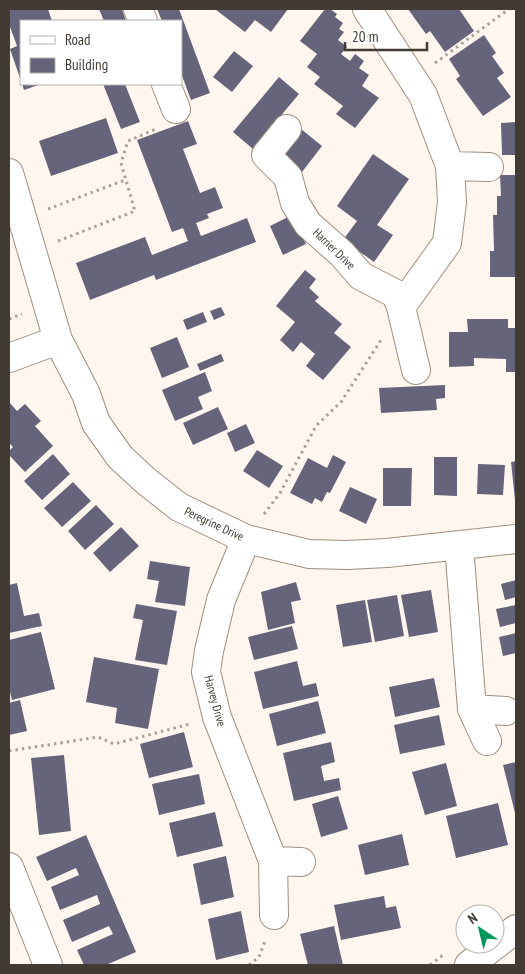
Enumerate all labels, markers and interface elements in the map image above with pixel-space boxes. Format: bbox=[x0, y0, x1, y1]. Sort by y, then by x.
legend bbox=[20, 20, 182, 85]
scale bar bbox=[345, 20, 428, 52]
text: 20 m bbox=[352, 27, 378, 46]
text: Road bbox=[65, 30, 91, 49]
text: Building bbox=[65, 55, 108, 74]
street label: Harrier Drive bbox=[310, 225, 359, 272]
street label: Peregrine Drive bbox=[182, 503, 246, 544]
street label: Harvey Drive bbox=[201, 674, 230, 728]
north arrow bbox=[455, 904, 505, 954]
text: N bbox=[464, 909, 481, 928]

